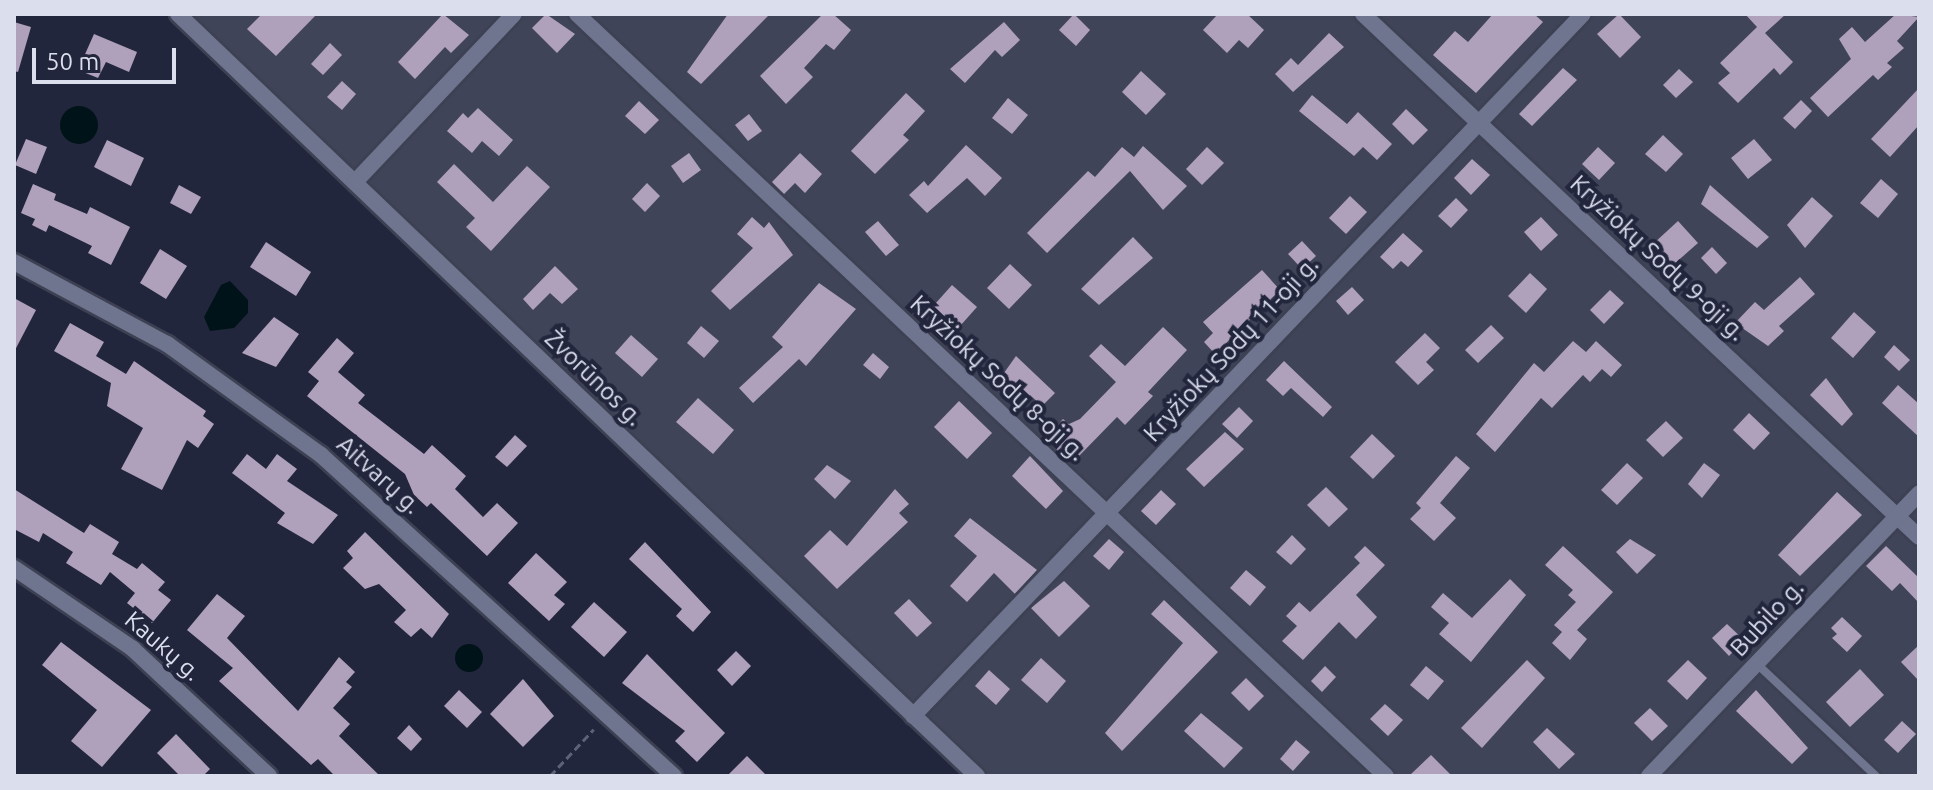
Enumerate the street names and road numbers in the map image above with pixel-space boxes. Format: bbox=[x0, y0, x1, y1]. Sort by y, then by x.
street label: Kryžiokų Sodų 9-oji g. bbox=[1564, 169, 1752, 347]
street label: Kryžiokų Sodų 11-oji g. bbox=[1138, 250, 1324, 448]
street label: Kryžiokų Sodų 8-oji g. bbox=[904, 289, 1092, 467]
street label: Žvorūnos g. bbox=[539, 324, 649, 432]
street label: Aitvarų g. bbox=[331, 430, 427, 520]
street label: Bubilo g. bbox=[1724, 574, 1810, 662]
street label: Kaukų g. bbox=[119, 605, 207, 687]

